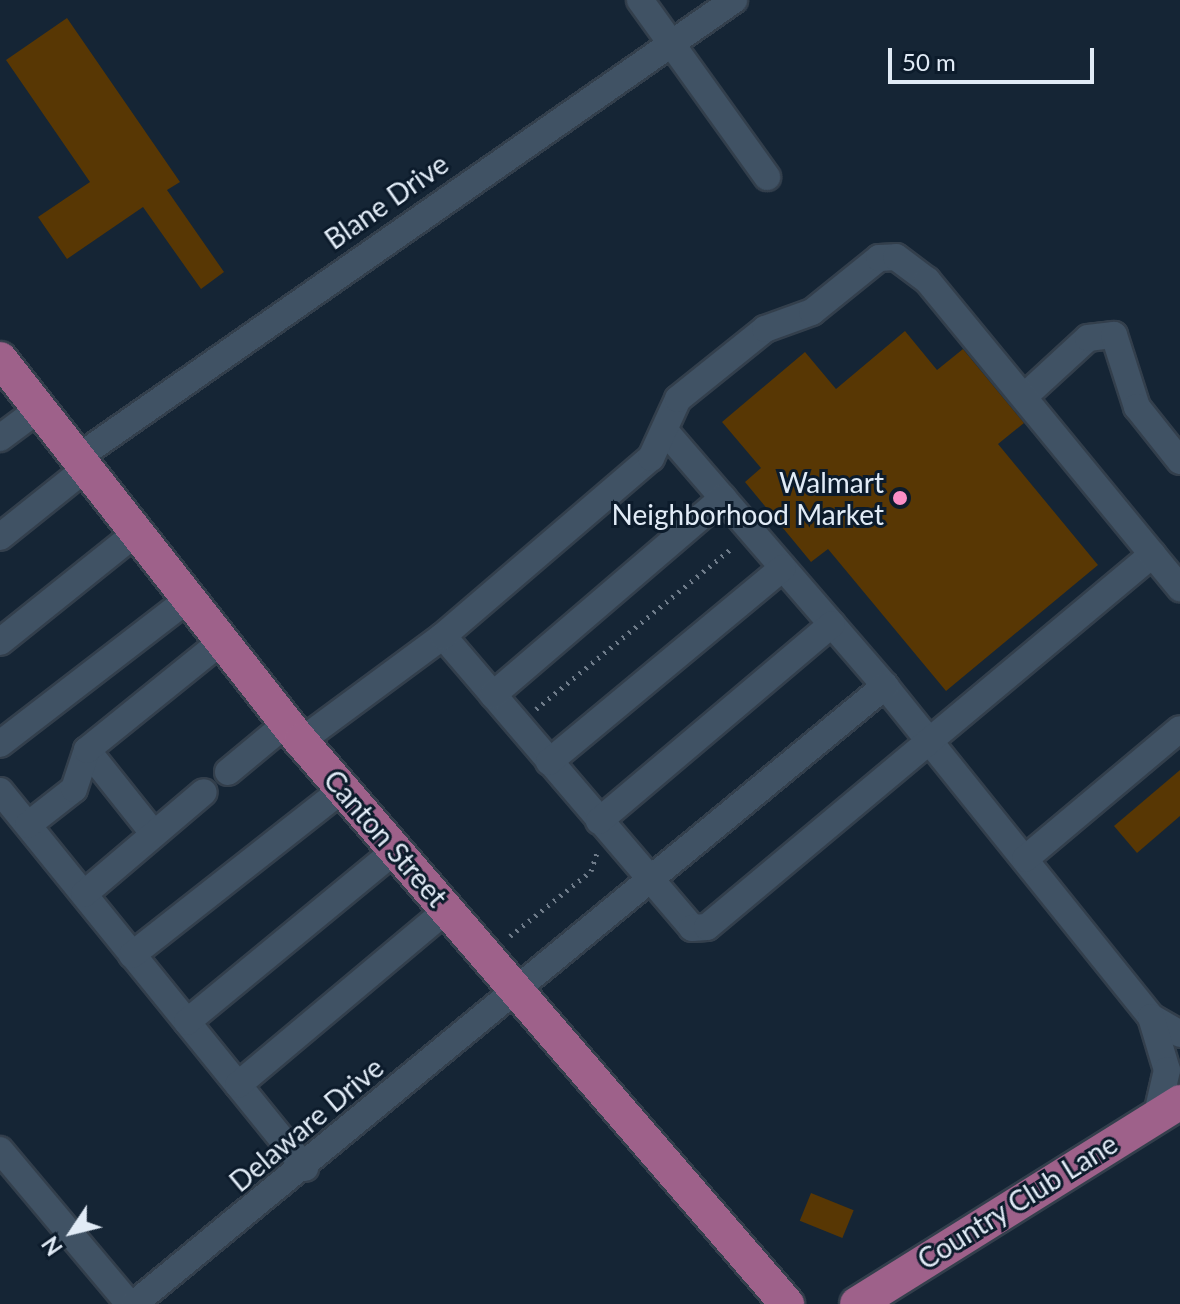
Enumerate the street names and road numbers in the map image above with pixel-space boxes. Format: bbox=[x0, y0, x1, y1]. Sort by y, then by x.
street label: Blane Drive bbox=[318, 146, 454, 256]
street label: Canton Street bbox=[317, 763, 455, 913]
street label: Delaware Drive bbox=[222, 1050, 390, 1198]
street label: Country Club Lane bbox=[911, 1126, 1123, 1276]

